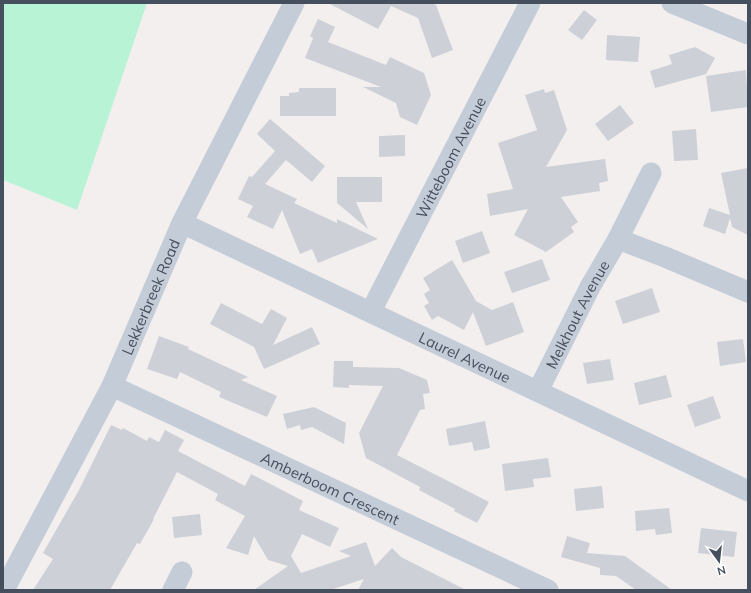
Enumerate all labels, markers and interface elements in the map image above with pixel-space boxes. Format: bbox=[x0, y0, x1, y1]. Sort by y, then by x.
street label: Witteboom Avenue bbox=[411, 93, 490, 221]
street label: Lekkerbreek Road bbox=[117, 236, 184, 358]
street label: Melkhout Avenue bbox=[541, 257, 613, 372]
street label: Laurel Avenue bbox=[416, 327, 514, 387]
street label: Amberboom Crescent bbox=[258, 448, 403, 529]
north arrow bbox=[699, 541, 739, 581]
text: N bbox=[716, 563, 727, 578]

